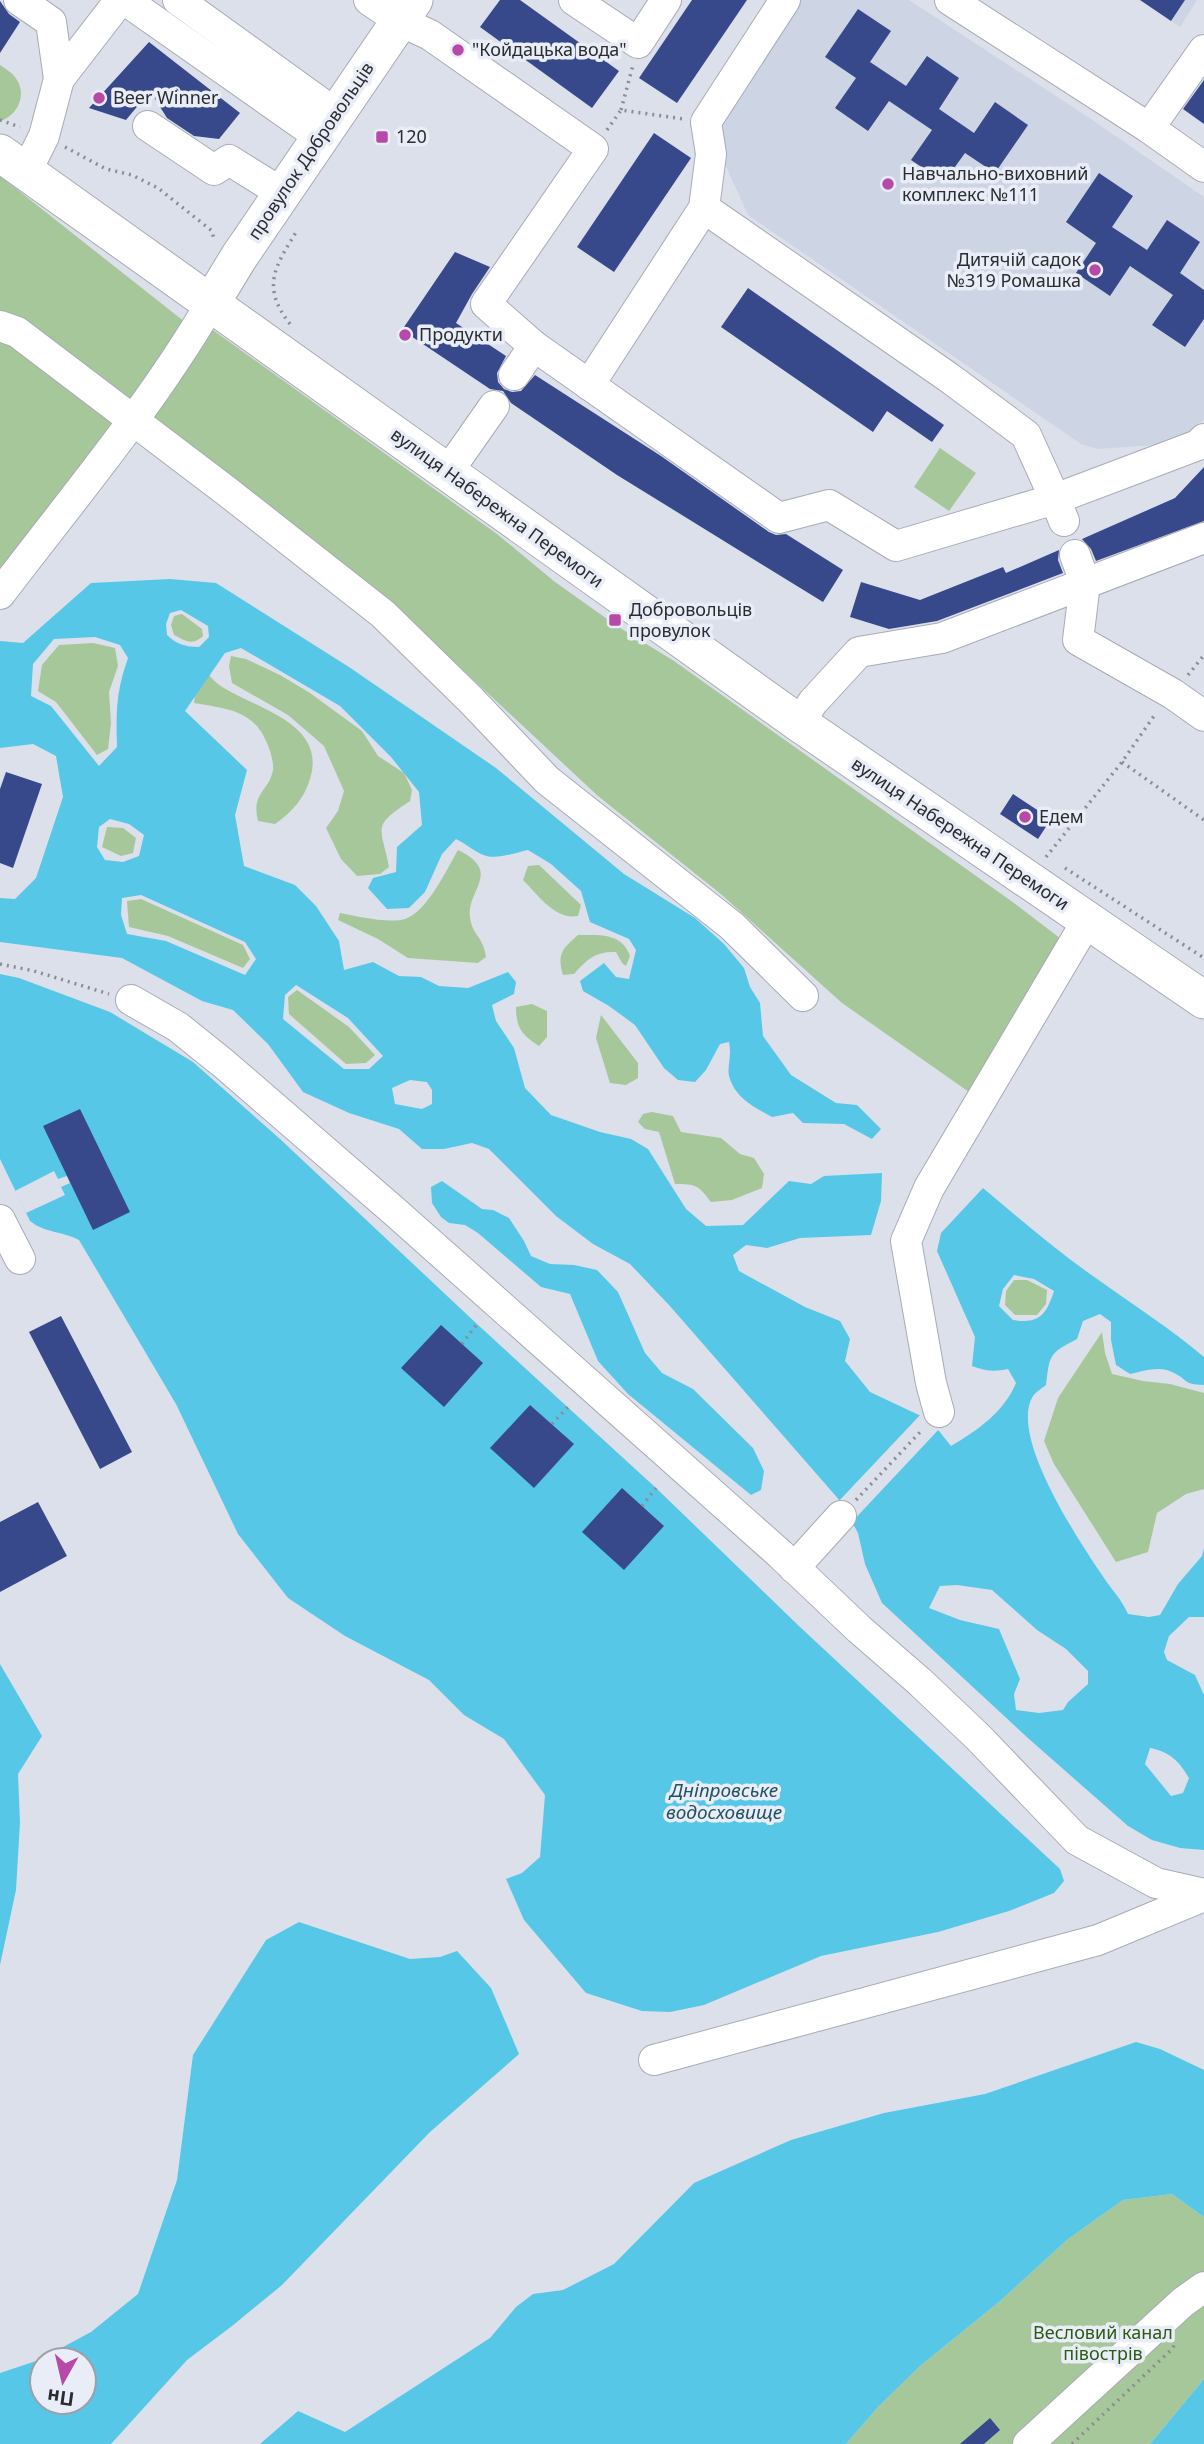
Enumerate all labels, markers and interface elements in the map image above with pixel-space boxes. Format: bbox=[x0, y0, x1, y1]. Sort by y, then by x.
place label: "Койдацька вода" bbox=[472, 37, 627, 61]
marker: "Койдацька вода" bbox=[450, 42, 466, 58]
street label: провулок Добровольців bbox=[242, 57, 379, 244]
place label: Beer Winner bbox=[113, 85, 219, 109]
marker: Beer Winner bbox=[91, 90, 107, 106]
place label: 120 bbox=[396, 124, 427, 148]
marker: 120 bbox=[374, 129, 390, 145]
place label: Навчально-виховний комплекс №111 bbox=[902, 161, 1088, 206]
marker: Навчально-виховний комплекс №111 bbox=[880, 176, 896, 192]
place label: Дитячій садок №319 Ромашка bbox=[947, 247, 1081, 292]
marker: Дитячій садок №319 Ромашка bbox=[1087, 262, 1103, 278]
place label: Продукти bbox=[419, 322, 503, 346]
marker: Продукти bbox=[397, 327, 413, 343]
street label: вулиця Набережна Перемоги bbox=[386, 422, 609, 593]
place label: Добровольців провулок bbox=[629, 597, 752, 642]
marker: Добровольців провулок bbox=[607, 612, 623, 628]
street label: вулиця Набережна Перемоги bbox=[847, 751, 1074, 915]
place label: Едем bbox=[1039, 804, 1084, 828]
marker: Едем bbox=[1017, 809, 1033, 825]
water label: Дніпровське водосховище bbox=[666, 1777, 782, 1825]
park label: Весловий канал півострів bbox=[1033, 2320, 1173, 2365]
north arrow bbox=[28, 2346, 98, 2416]
text: Пн bbox=[45, 2383, 76, 2413]

